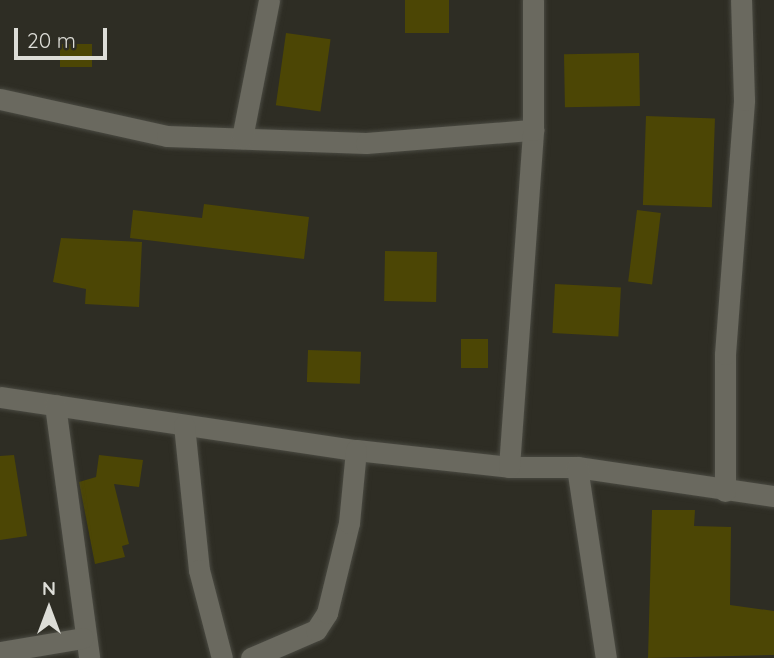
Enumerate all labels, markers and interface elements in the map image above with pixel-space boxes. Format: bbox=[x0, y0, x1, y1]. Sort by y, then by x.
scale bar bbox=[18, 14, 110, 58]
text: 20 m bbox=[27, 27, 76, 53]
north arrow bbox=[14, 574, 84, 644]
text: N bbox=[42, 576, 56, 600]

